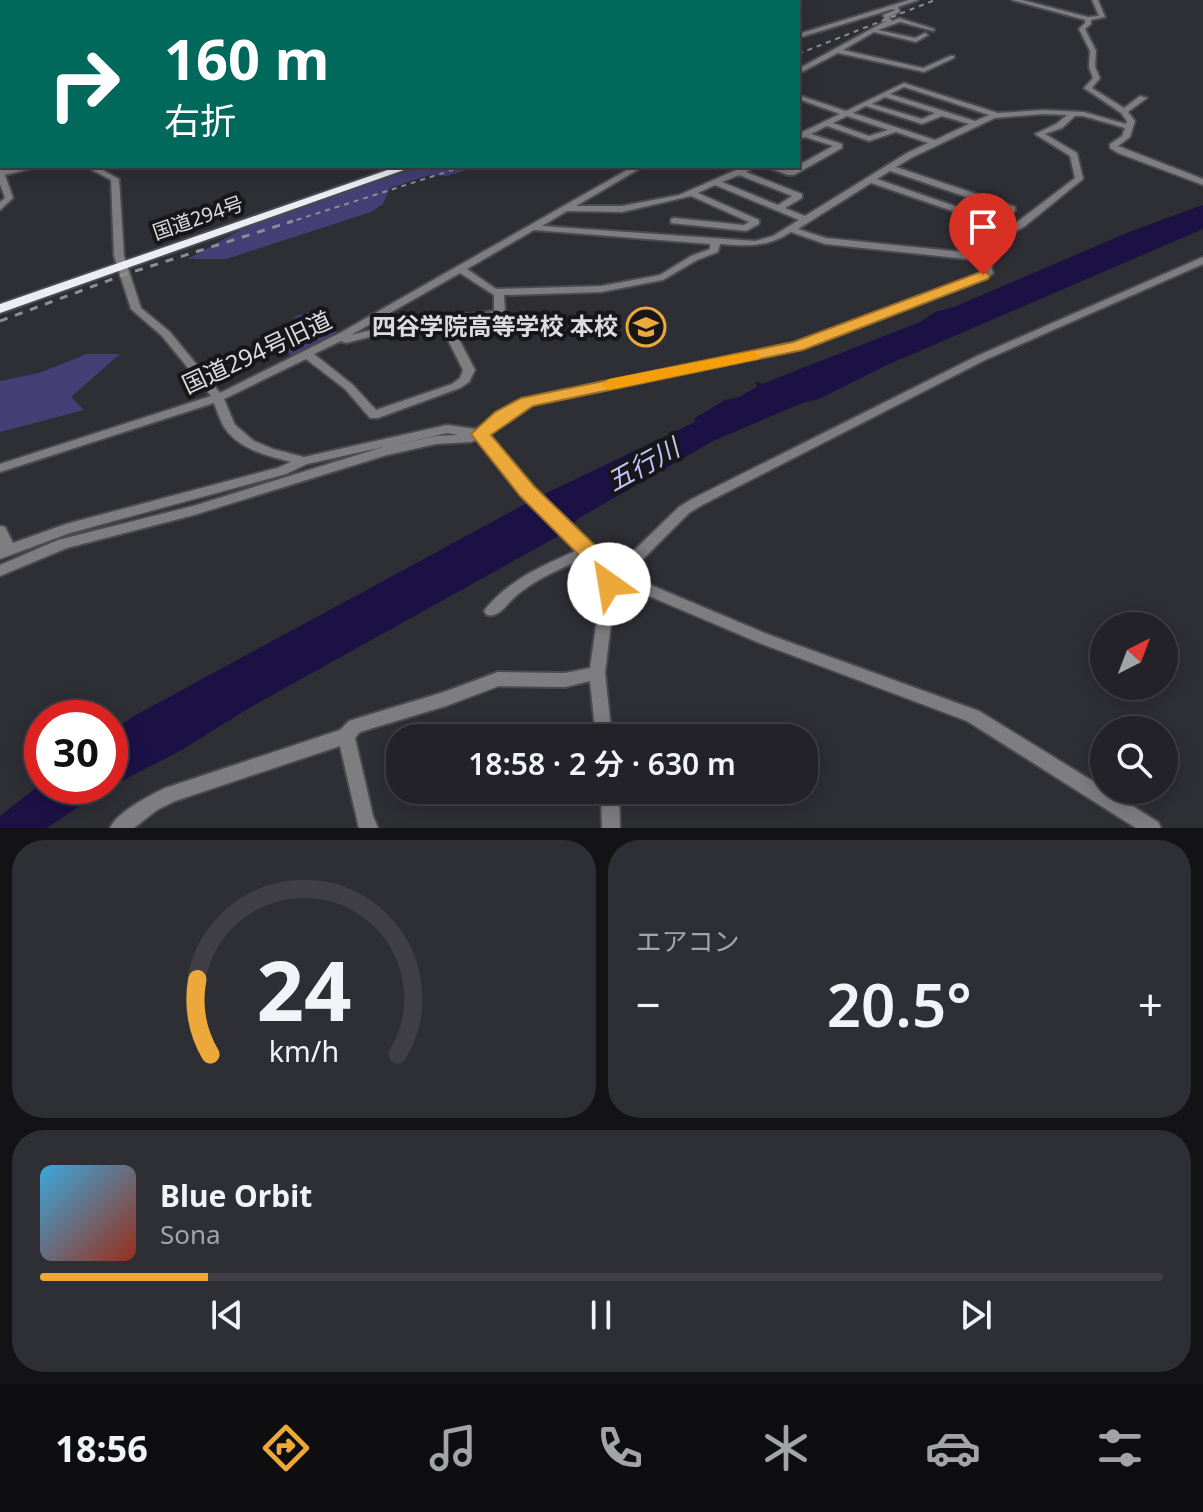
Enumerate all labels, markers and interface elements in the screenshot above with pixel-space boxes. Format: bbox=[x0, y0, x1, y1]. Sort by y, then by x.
text: 160 m bbox=[164, 20, 329, 96]
icon: right bbox=[32, 32, 136, 136]
text: 右折 bbox=[164, 96, 236, 145]
street label: 国道294号 bbox=[149, 189, 247, 246]
pin bbox=[949, 193, 1017, 275]
icon: arrive bbox=[961, 205, 1005, 249]
street label: 国道294号旧道 bbox=[176, 303, 336, 401]
school or university icon: 四谷学院高等学校 本校 bbox=[625, 306, 667, 348]
place label: 四谷学院高等学校 本校 bbox=[372, 309, 618, 342]
water label: 五行川 bbox=[600, 428, 688, 499]
position arrow bbox=[567, 542, 651, 626]
north arrow bbox=[1090, 612, 1178, 700]
map controls bbox=[1090, 612, 1178, 804]
speed limit sign: 30 bbox=[24, 700, 128, 804]
button: search bbox=[1090, 716, 1178, 804]
text: 18:58 · 2 分 · 630 m bbox=[468, 743, 736, 784]
text: エアコン bbox=[636, 923, 740, 959]
text: 24 bbox=[256, 932, 351, 1045]
text: 20.5° bbox=[827, 963, 972, 1045]
text: − bbox=[636, 974, 661, 1034]
text: + bbox=[1138, 974, 1163, 1034]
text: km/h bbox=[269, 1031, 339, 1070]
text: Blue Orbit bbox=[160, 1175, 312, 1216]
text: Sona bbox=[160, 1216, 221, 1252]
icon: previous bbox=[205, 1293, 249, 1337]
icon: pause bbox=[579, 1293, 623, 1337]
icon: next bbox=[954, 1293, 998, 1337]
icon: directions bbox=[258, 1420, 314, 1476]
icon: music bbox=[425, 1420, 481, 1476]
icon: phone bbox=[592, 1420, 648, 1476]
icon: climate bbox=[758, 1420, 814, 1476]
icon: car bbox=[925, 1420, 981, 1476]
icon: filters bbox=[1092, 1420, 1148, 1476]
text: 18:56 bbox=[55, 1424, 148, 1473]

